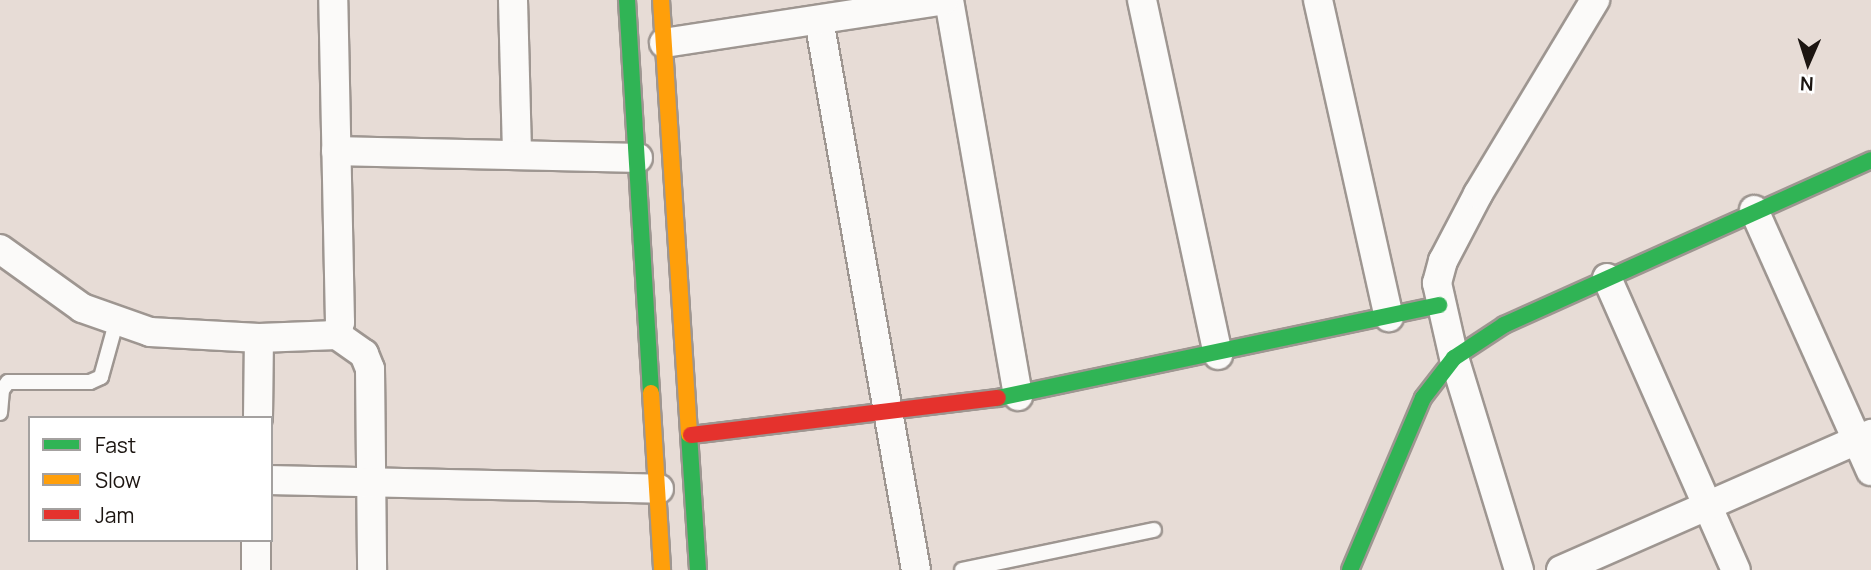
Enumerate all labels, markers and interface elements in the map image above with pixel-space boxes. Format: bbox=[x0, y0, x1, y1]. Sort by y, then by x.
north arrow bbox=[1773, 28, 1843, 98]
text: N bbox=[1799, 71, 1814, 97]
legend bbox=[28, 416, 273, 542]
text: Fast bbox=[95, 431, 136, 459]
text: Slow bbox=[95, 466, 141, 494]
text: Jam bbox=[95, 501, 134, 529]

